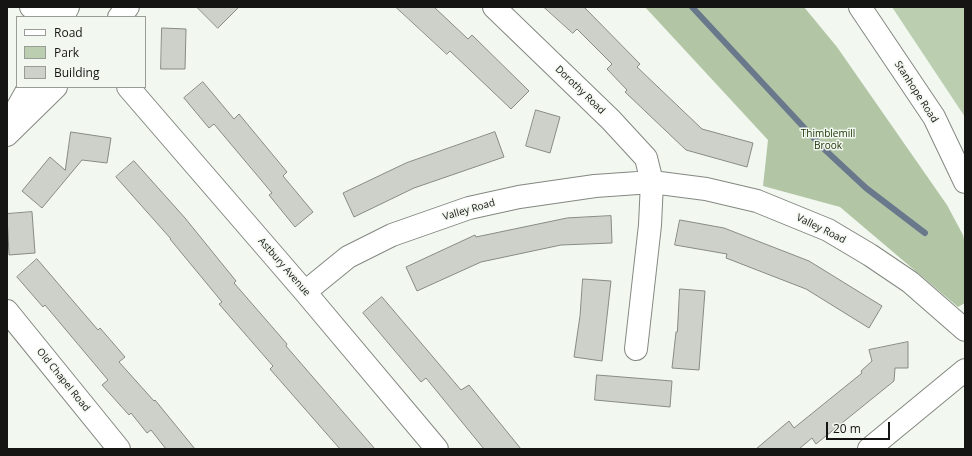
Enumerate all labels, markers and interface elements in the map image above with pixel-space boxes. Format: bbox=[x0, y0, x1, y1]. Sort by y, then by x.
legend bbox=[16, 16, 146, 88]
text: Road bbox=[54, 24, 83, 41]
text: Park bbox=[54, 44, 79, 61]
street label: Stanhope Road bbox=[892, 59, 940, 125]
street label: Dorothy Road bbox=[553, 63, 607, 117]
text: Building bbox=[54, 64, 99, 81]
park label: Thimblemill Brook bbox=[801, 128, 855, 152]
street label: Valley Road bbox=[442, 197, 496, 223]
street label: Valley Road bbox=[794, 212, 848, 246]
street label: Astbury Avenue bbox=[255, 235, 313, 299]
street label: Old Chapel Road bbox=[34, 346, 92, 414]
scale bar bbox=[828, 414, 892, 440]
text: 20 m bbox=[833, 420, 861, 437]

